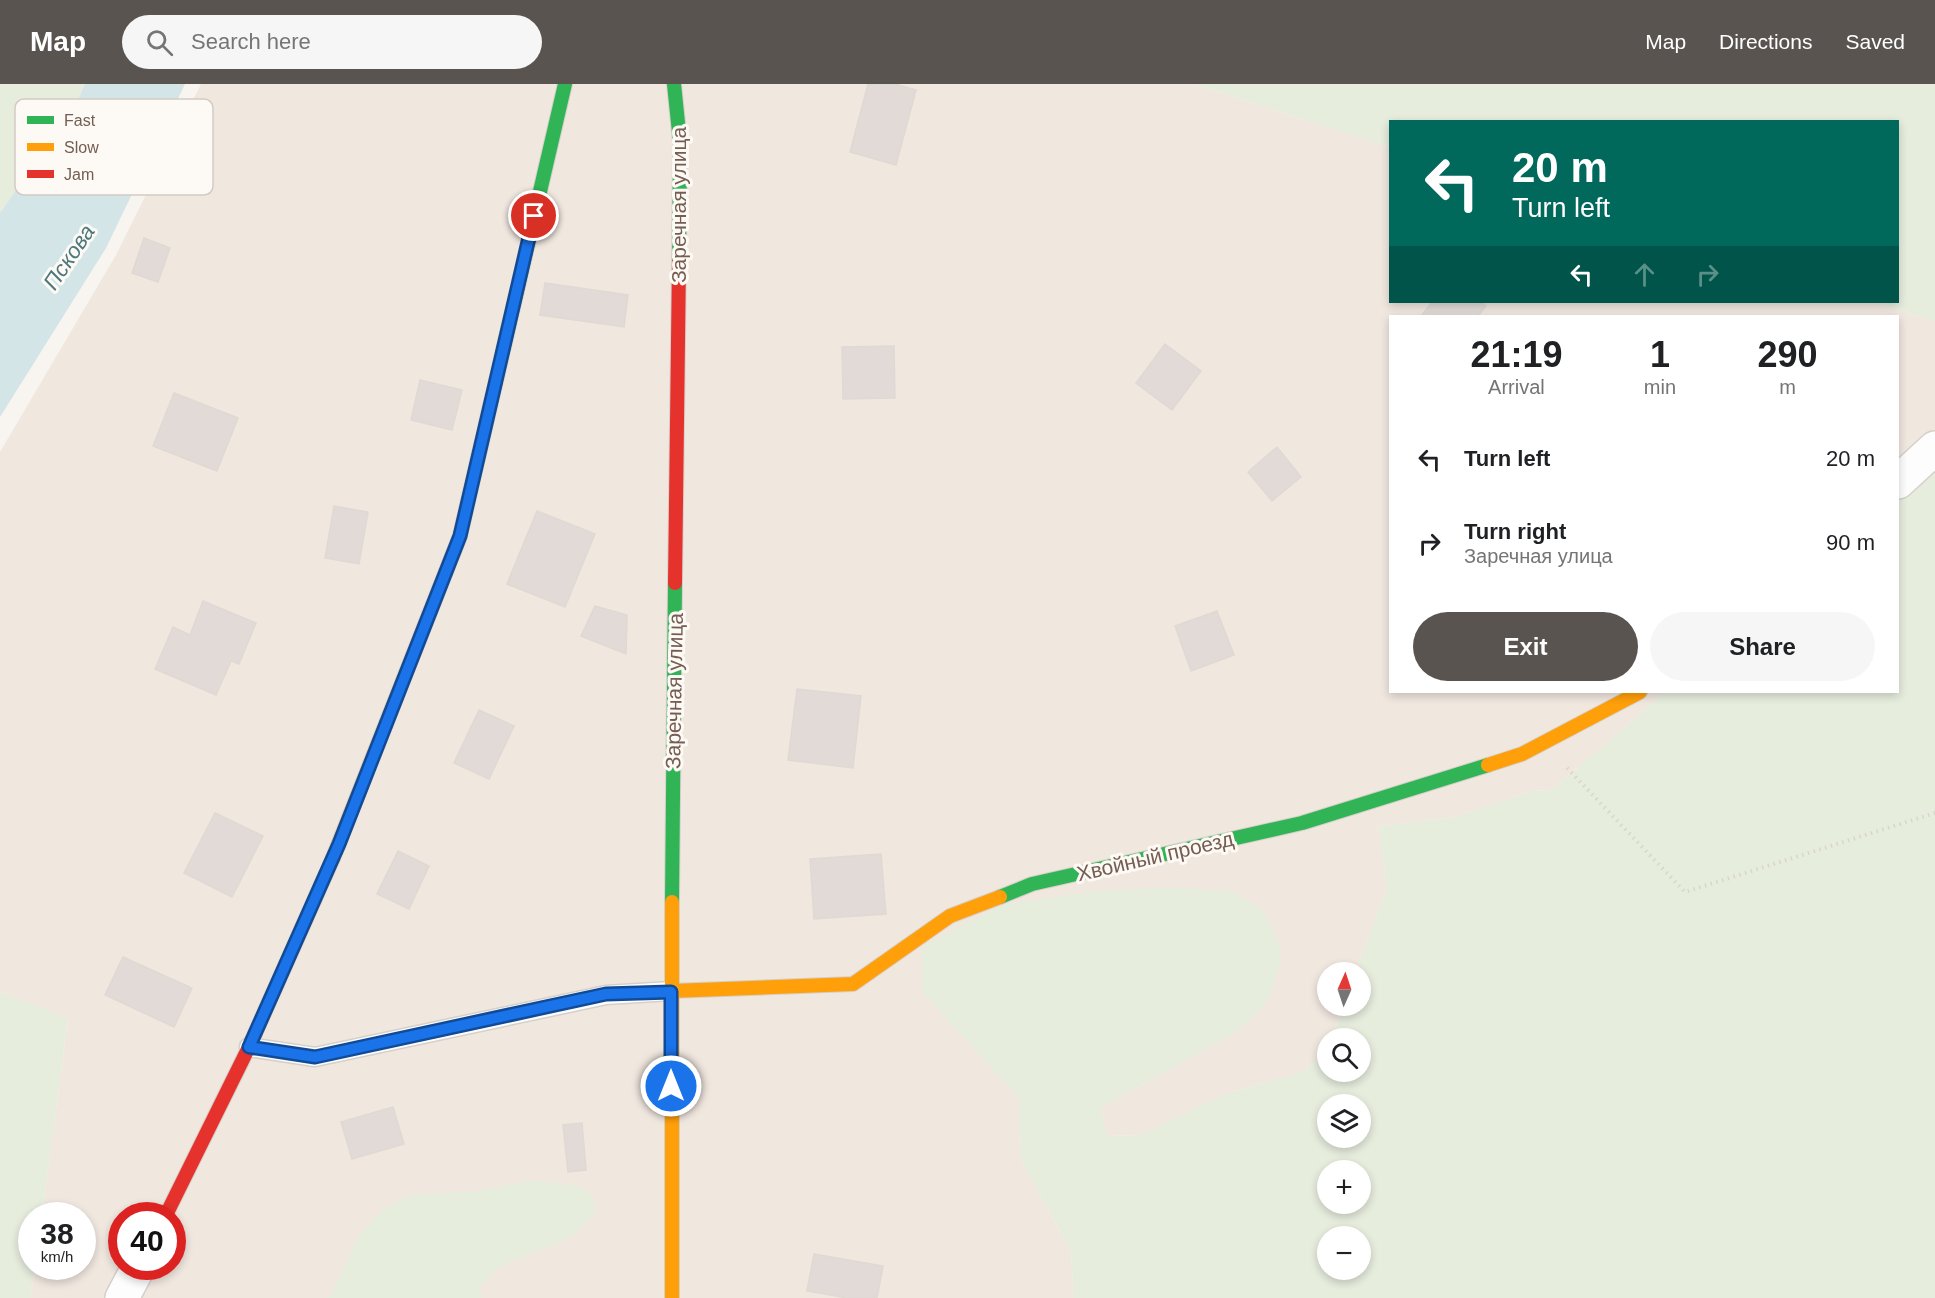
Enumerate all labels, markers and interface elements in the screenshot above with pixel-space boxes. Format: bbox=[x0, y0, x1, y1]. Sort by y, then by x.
search box bbox=[122, 15, 542, 69]
text: Map bbox=[30, 26, 86, 57]
icon: search bbox=[143, 26, 176, 59]
text: Search here bbox=[191, 29, 311, 54]
text: Map bbox=[1645, 30, 1686, 53]
text: Directions bbox=[1719, 30, 1812, 53]
text: Saved bbox=[1845, 30, 1905, 53]
legend bbox=[15, 99, 213, 195]
text: Fast bbox=[64, 112, 96, 129]
street label: Заречная улица bbox=[667, 127, 690, 283]
text: Slow bbox=[64, 139, 99, 156]
icon: left bbox=[1413, 144, 1491, 222]
text: 20 m bbox=[1512, 144, 1608, 191]
text: Jam bbox=[64, 166, 94, 183]
pin bbox=[508, 190, 559, 241]
text: Turn left bbox=[1512, 193, 1610, 223]
icon: arrive bbox=[517, 199, 550, 232]
water label: Пскова bbox=[38, 220, 100, 294]
icon: left bbox=[1565, 258, 1598, 291]
icon: ahead bbox=[1628, 258, 1661, 291]
icon: right bbox=[1691, 258, 1724, 291]
text: 21:19 bbox=[1470, 334, 1562, 375]
text: 1 bbox=[1650, 334, 1670, 375]
text: 290 bbox=[1757, 334, 1818, 375]
text: Arrival bbox=[1488, 376, 1545, 398]
text: min bbox=[1644, 376, 1676, 398]
text: m bbox=[1779, 376, 1796, 398]
icon: left bbox=[1413, 443, 1446, 476]
text: Turn left bbox=[1464, 446, 1550, 471]
text: 20 m bbox=[1826, 446, 1875, 471]
text: Turn right bbox=[1464, 519, 1566, 544]
icon: right bbox=[1413, 527, 1446, 560]
text: 90 m bbox=[1826, 530, 1875, 555]
text: Заречная улица bbox=[1464, 545, 1613, 567]
street label: Заречная улица bbox=[661, 612, 687, 769]
button: Exit bbox=[1413, 612, 1638, 681]
button: Share bbox=[1650, 612, 1875, 681]
street label: Хвойный проезд bbox=[1074, 827, 1236, 885]
north arrow bbox=[1317, 962, 1371, 1016]
map controls bbox=[1317, 962, 1371, 1280]
button: search bbox=[1317, 1028, 1371, 1082]
position arrow bbox=[639, 1054, 703, 1118]
button: layers bbox=[1317, 1094, 1371, 1148]
button: + bbox=[1317, 1160, 1371, 1214]
speed limit sign: 40 bbox=[108, 1202, 186, 1280]
text: 38 bbox=[40, 1217, 74, 1250]
button: − bbox=[1317, 1226, 1371, 1280]
text: km/h bbox=[41, 1248, 73, 1265]

